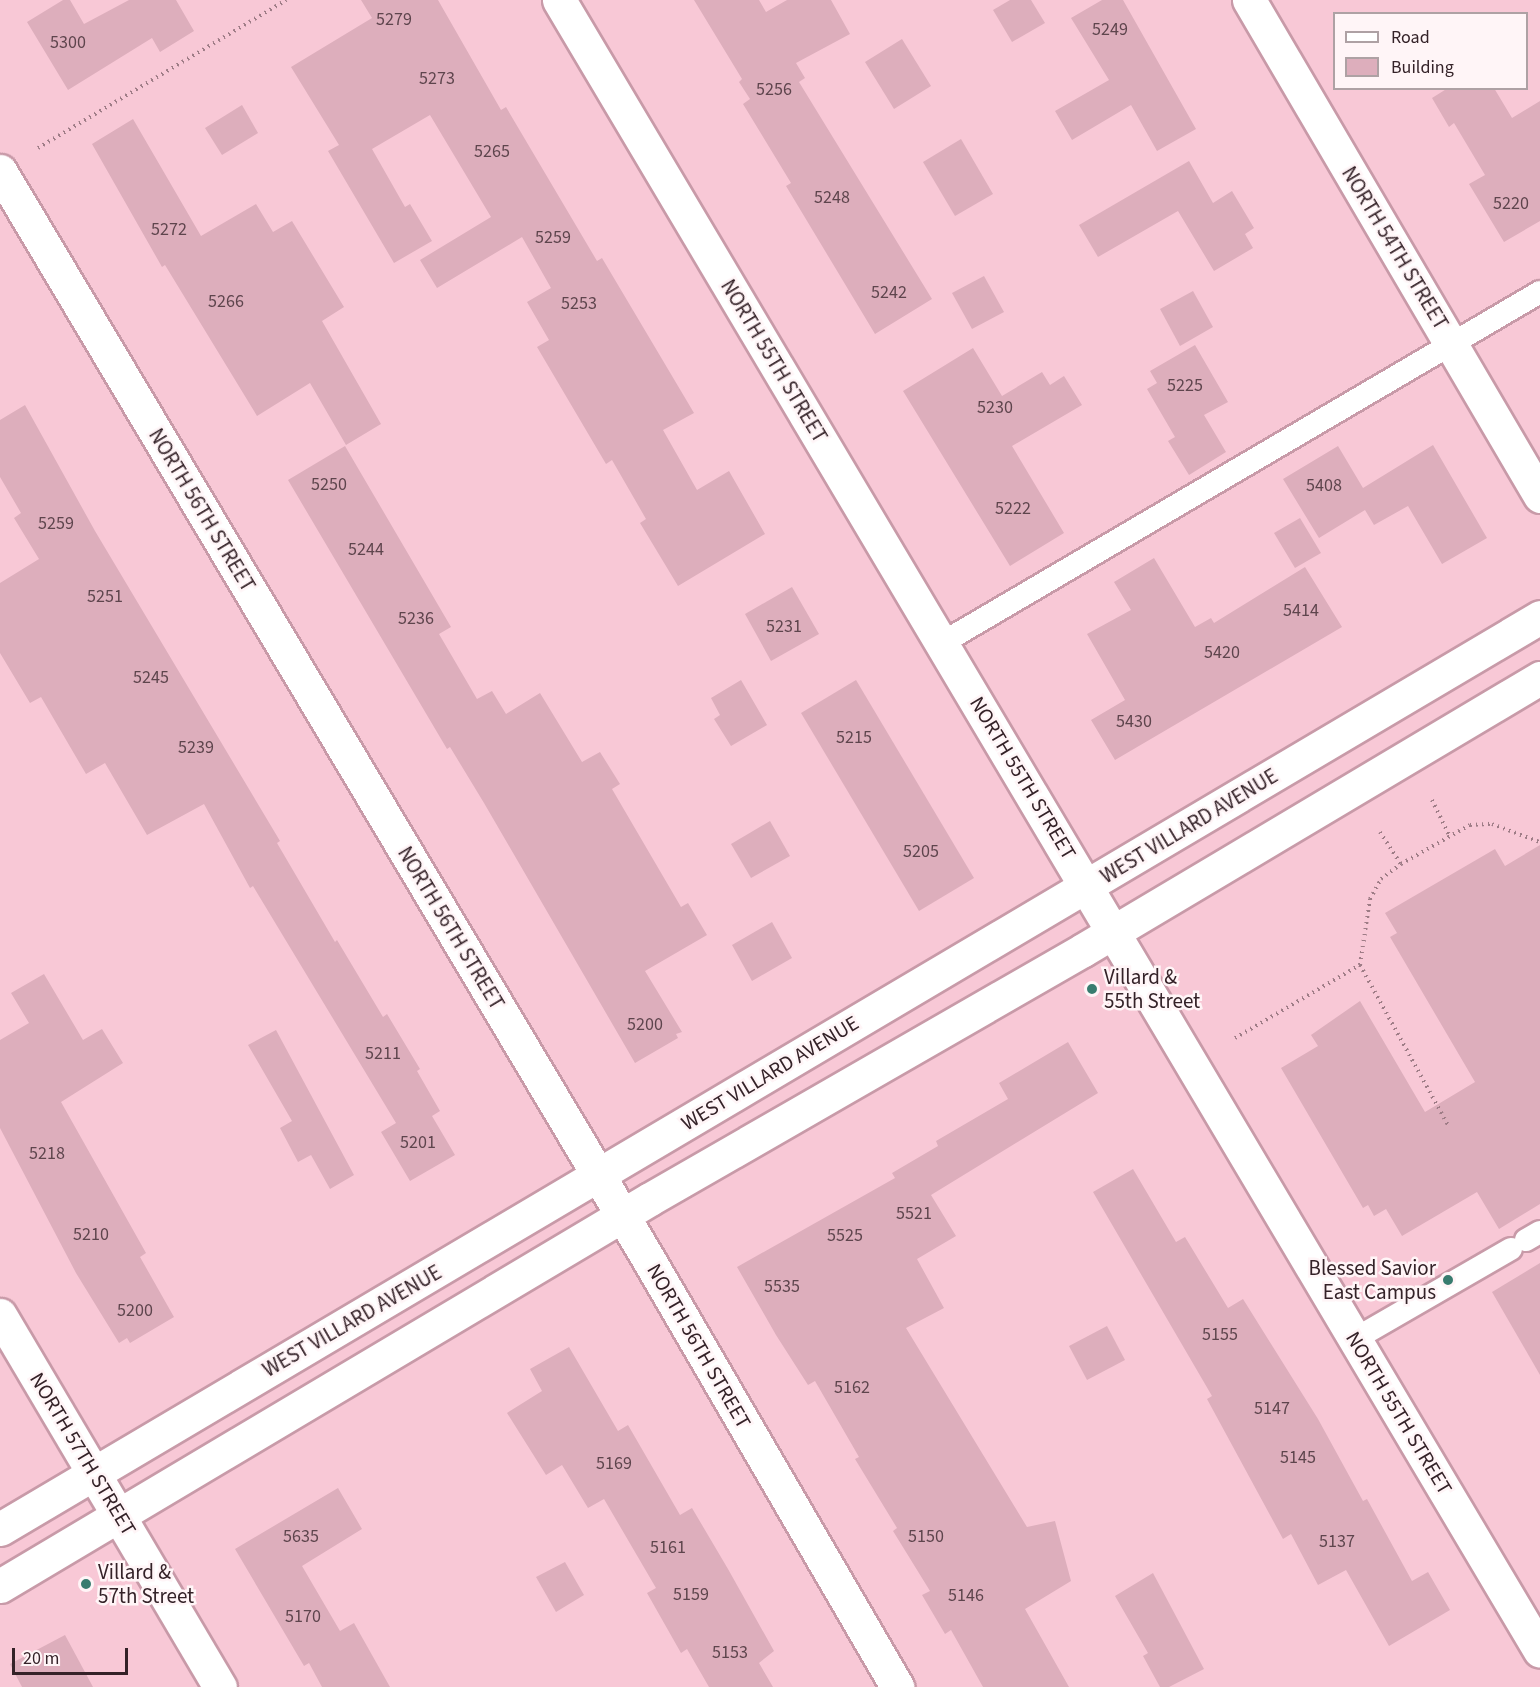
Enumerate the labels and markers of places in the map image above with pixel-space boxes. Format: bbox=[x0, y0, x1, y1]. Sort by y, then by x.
place label: Villard & 55th Street bbox=[1104, 964, 1200, 1014]
marker: Villard & 55th Street bbox=[1085, 982, 1099, 996]
place label: Blessed Savior East Campus bbox=[1309, 1255, 1436, 1305]
marker: Blessed Savior East Campus bbox=[1441, 1273, 1455, 1287]
place label: Villard & 57th Street bbox=[98, 1559, 194, 1609]
marker: Villard & 57th Street bbox=[79, 1577, 93, 1591]

